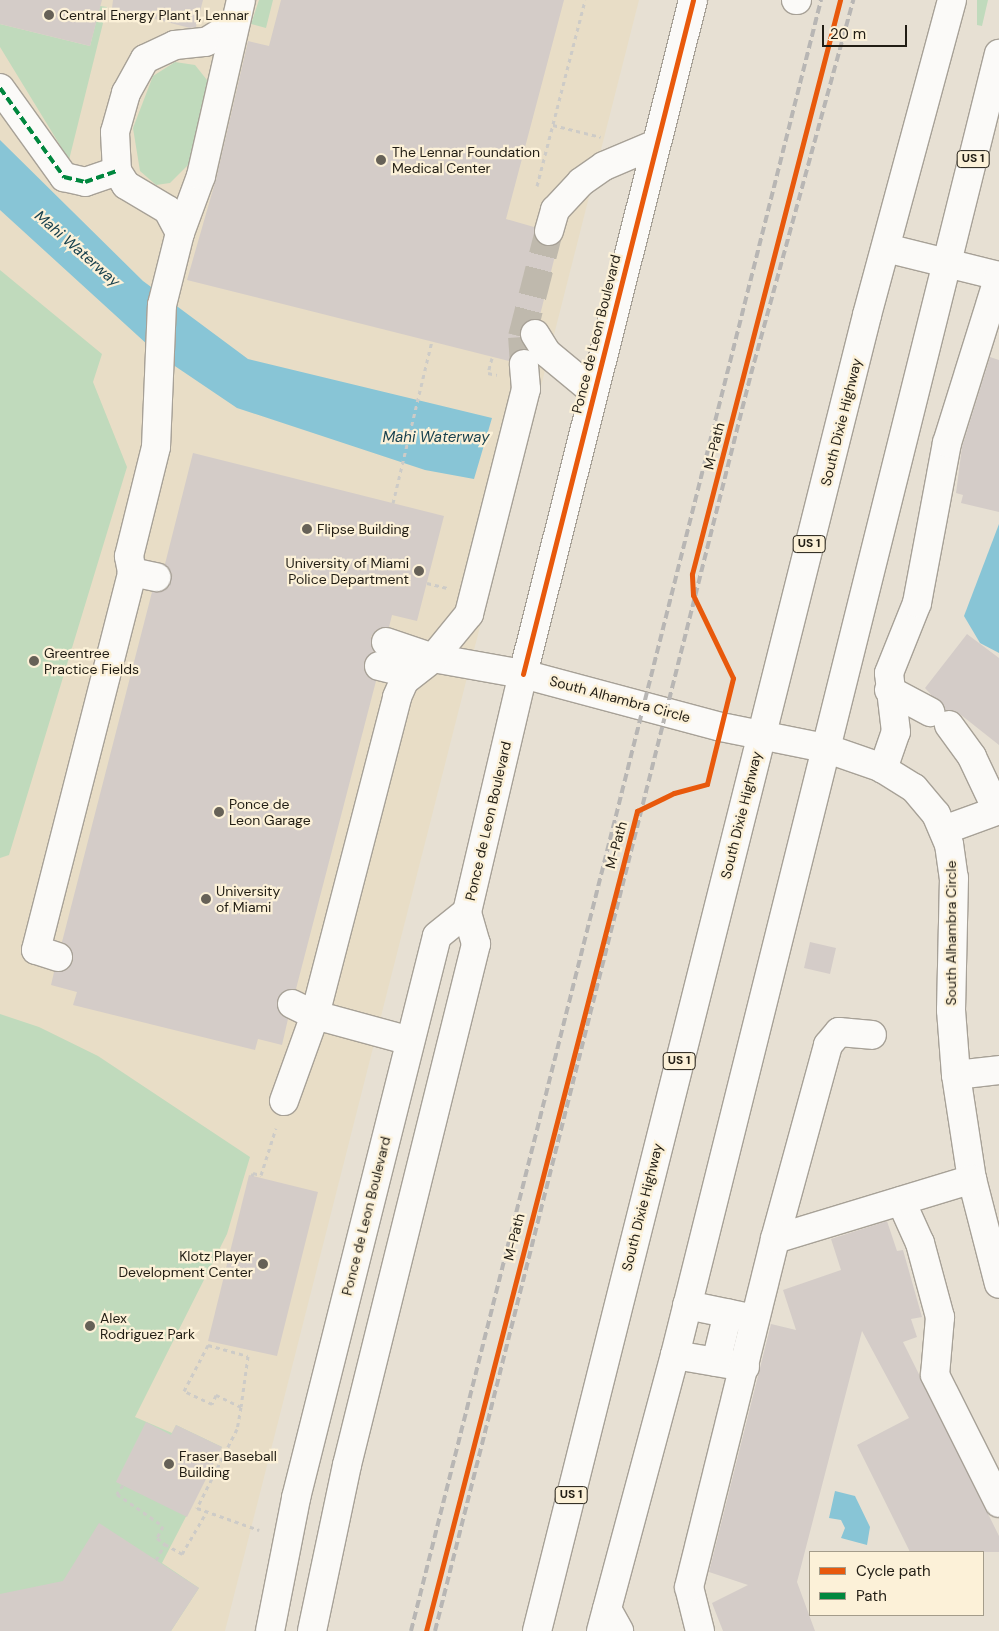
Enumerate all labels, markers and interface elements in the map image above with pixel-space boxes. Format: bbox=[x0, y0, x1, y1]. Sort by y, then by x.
place label: Central Energy Plant 1, Lennar bbox=[59, 7, 249, 23]
marker: Central Energy Plant 1, Lennar bbox=[43, 9, 55, 21]
scale bar bbox=[824, 15, 909, 47]
text: 20 m bbox=[830, 24, 866, 44]
place label: The Lennar Foundation Medical Center bbox=[392, 144, 540, 176]
road number: US 1 bbox=[956, 150, 990, 168]
marker: The Lennar Foundation Medical Center bbox=[374, 153, 388, 167]
water label: Mahi Waterway bbox=[31, 207, 123, 291]
street label: Ponce de Leon Boulevard bbox=[568, 253, 624, 415]
street label: South Dixie Highway bbox=[817, 356, 865, 488]
street label: M-Path bbox=[700, 421, 728, 471]
water label: Mahi Waterway bbox=[382, 429, 490, 447]
place label: Flipse Building bbox=[317, 521, 409, 537]
marker: Flipse Building bbox=[301, 523, 313, 535]
road number: US 1 bbox=[792, 534, 826, 554]
place label: University of Miami Police Department bbox=[286, 555, 409, 588]
marker: University of Miami Police Department bbox=[413, 565, 425, 577]
place label: Greentree Practice Fields bbox=[44, 645, 139, 678]
marker: Greentree Practice Fields bbox=[28, 655, 40, 667]
street label: South Alhambra Circle bbox=[548, 672, 692, 726]
street label: Ponce de Leon Boulevard bbox=[461, 740, 515, 902]
street label: South Dixie Highway bbox=[717, 749, 765, 881]
place label: Ponce de Leon Garage bbox=[229, 796, 311, 829]
marker: Ponce de Leon Garage bbox=[213, 806, 225, 818]
street label: M-Path bbox=[602, 820, 630, 870]
street label: South Alhambra Circle bbox=[943, 861, 959, 1005]
place label: University of Miami bbox=[216, 883, 280, 916]
marker: University of Miami bbox=[200, 893, 212, 905]
road number: US 1 bbox=[662, 1052, 696, 1070]
street label: Ponce de Leon Boulevard bbox=[338, 1135, 394, 1297]
street label: South Dixie Highway bbox=[618, 1141, 666, 1273]
street label: M-Path bbox=[500, 1212, 528, 1262]
place label: Klotz Player Development Center bbox=[118, 1248, 253, 1280]
marker: Klotz Player Development Center bbox=[257, 1258, 269, 1270]
place label: Alex Rodriguez Park bbox=[100, 1310, 195, 1342]
marker: Alex Rodriguez Park bbox=[84, 1320, 96, 1332]
place label: Fraser Baseball Building bbox=[179, 1448, 277, 1480]
marker: Fraser Baseball Building bbox=[163, 1458, 175, 1470]
road number: US 1 bbox=[554, 1486, 588, 1504]
legend bbox=[809, 1551, 984, 1616]
text: Cycle path bbox=[856, 1561, 931, 1581]
text: Path bbox=[856, 1586, 887, 1606]

